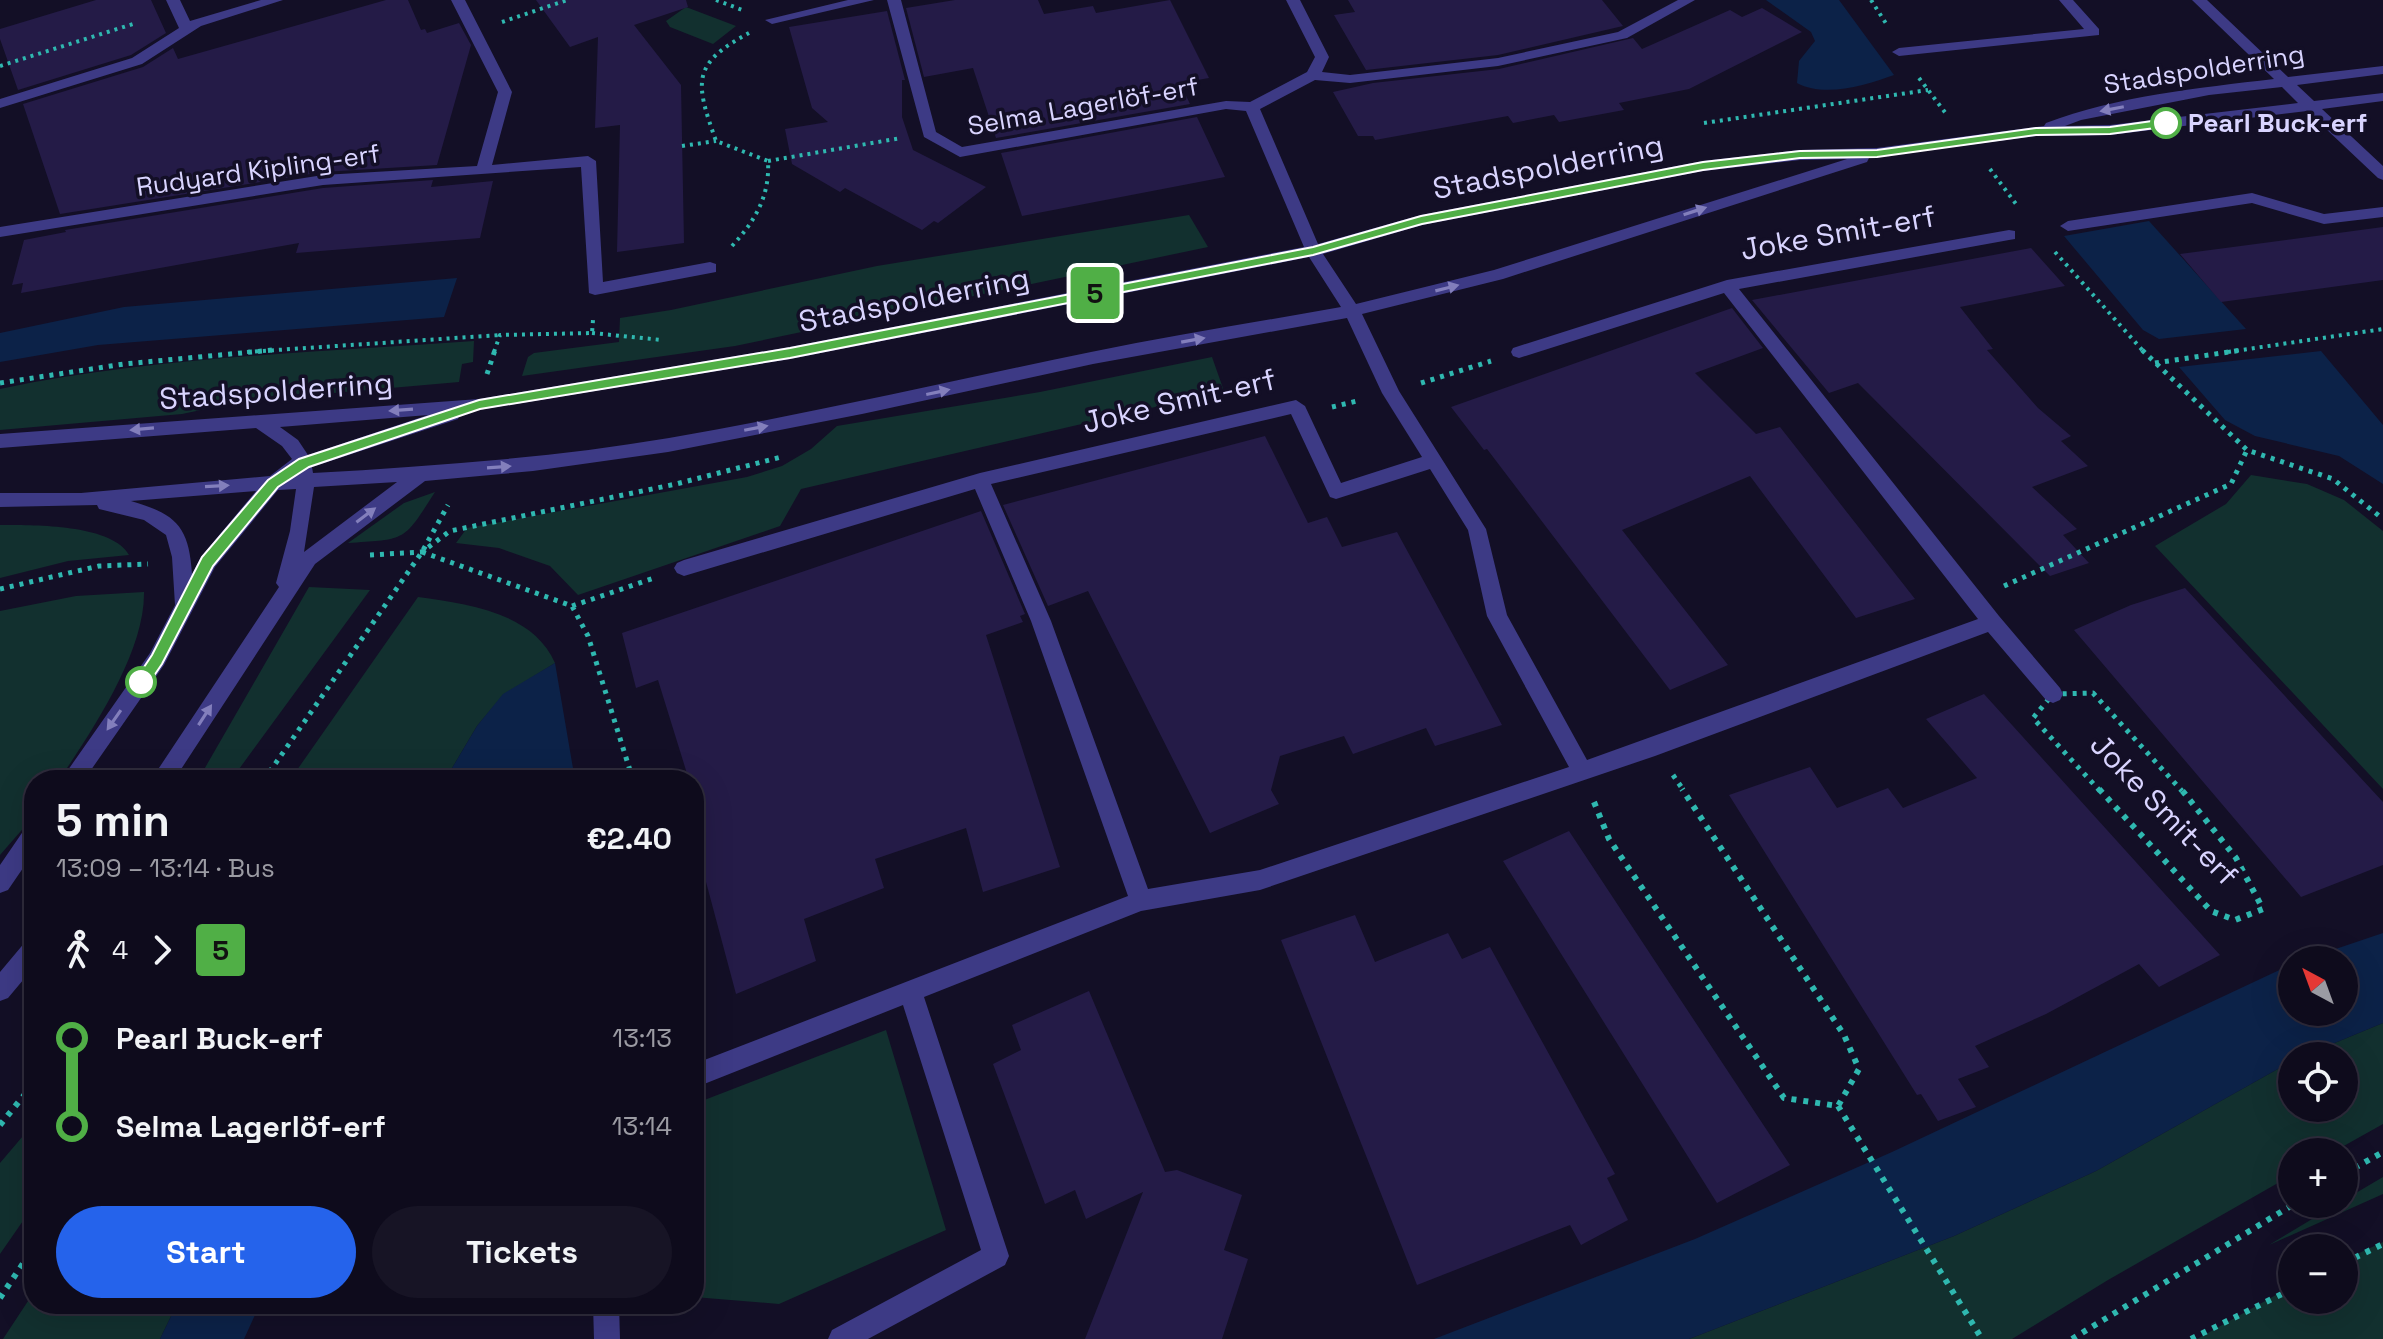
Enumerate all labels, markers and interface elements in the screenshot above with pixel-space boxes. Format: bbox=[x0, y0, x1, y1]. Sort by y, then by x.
street label: Stadspolderring bbox=[2101, 36, 2307, 102]
street label: Selma Lagerlöf-erf bbox=[965, 69, 1201, 143]
one-way arrow bbox=[2099, 104, 2124, 116]
place label: Pearl Buck-erf bbox=[2188, 106, 2367, 140]
marker: Pearl Buck-erf bbox=[2151, 108, 2181, 138]
street label: Stadspolderring bbox=[1429, 125, 1666, 208]
street label: Rudyard Kipling-erf bbox=[134, 136, 382, 204]
street label: Joke Smit-erf bbox=[1737, 196, 1938, 269]
one-way arrow bbox=[1684, 204, 1708, 217]
street label: Stadspolderring bbox=[795, 258, 1032, 341]
line badge: 5 bbox=[1069, 267, 1121, 319]
text: 5 bbox=[1087, 275, 1103, 311]
one-way arrow bbox=[1435, 281, 1460, 293]
one-way arrow bbox=[1180, 333, 1205, 345]
street label: Joke Smit-erf bbox=[1078, 359, 1279, 442]
street label: Stadspolderring bbox=[158, 363, 394, 418]
one-way arrow bbox=[925, 385, 950, 398]
one-way arrow bbox=[388, 404, 413, 417]
one-way arrow bbox=[743, 422, 768, 434]
one-way arrow bbox=[129, 423, 154, 436]
one-way arrow bbox=[487, 460, 512, 473]
one-way arrow bbox=[205, 480, 230, 493]
one-way arrow bbox=[356, 508, 377, 523]
unlabelled marker bbox=[126, 667, 156, 697]
one-way arrow bbox=[197, 704, 212, 726]
one-way arrow bbox=[107, 709, 122, 730]
street label: Joke Smit-erf bbox=[2082, 725, 2247, 894]
text: 5 min bbox=[56, 793, 170, 849]
text: €2.40 bbox=[586, 819, 672, 858]
text: 13:09 – 13:14 · Bus bbox=[56, 851, 275, 885]
icon: walk bbox=[56, 928, 100, 972]
icon: forward bbox=[140, 928, 184, 972]
text: 5 bbox=[212, 932, 229, 968]
text: 4 bbox=[112, 933, 128, 967]
north arrow bbox=[2278, 946, 2358, 1026]
map controls bbox=[2278, 946, 2358, 1314]
text: Pearl Buck-erf bbox=[116, 1019, 323, 1058]
text: 13:13 bbox=[612, 1021, 672, 1055]
button: locate bbox=[2278, 1042, 2358, 1122]
text: Selma Lagerlöf-erf bbox=[116, 1107, 386, 1146]
text: 13:14 bbox=[612, 1109, 672, 1143]
button: + bbox=[2278, 1138, 2358, 1218]
button: Start bbox=[56, 1206, 356, 1298]
button: Tickets bbox=[372, 1206, 672, 1298]
button: − bbox=[2278, 1234, 2358, 1314]

